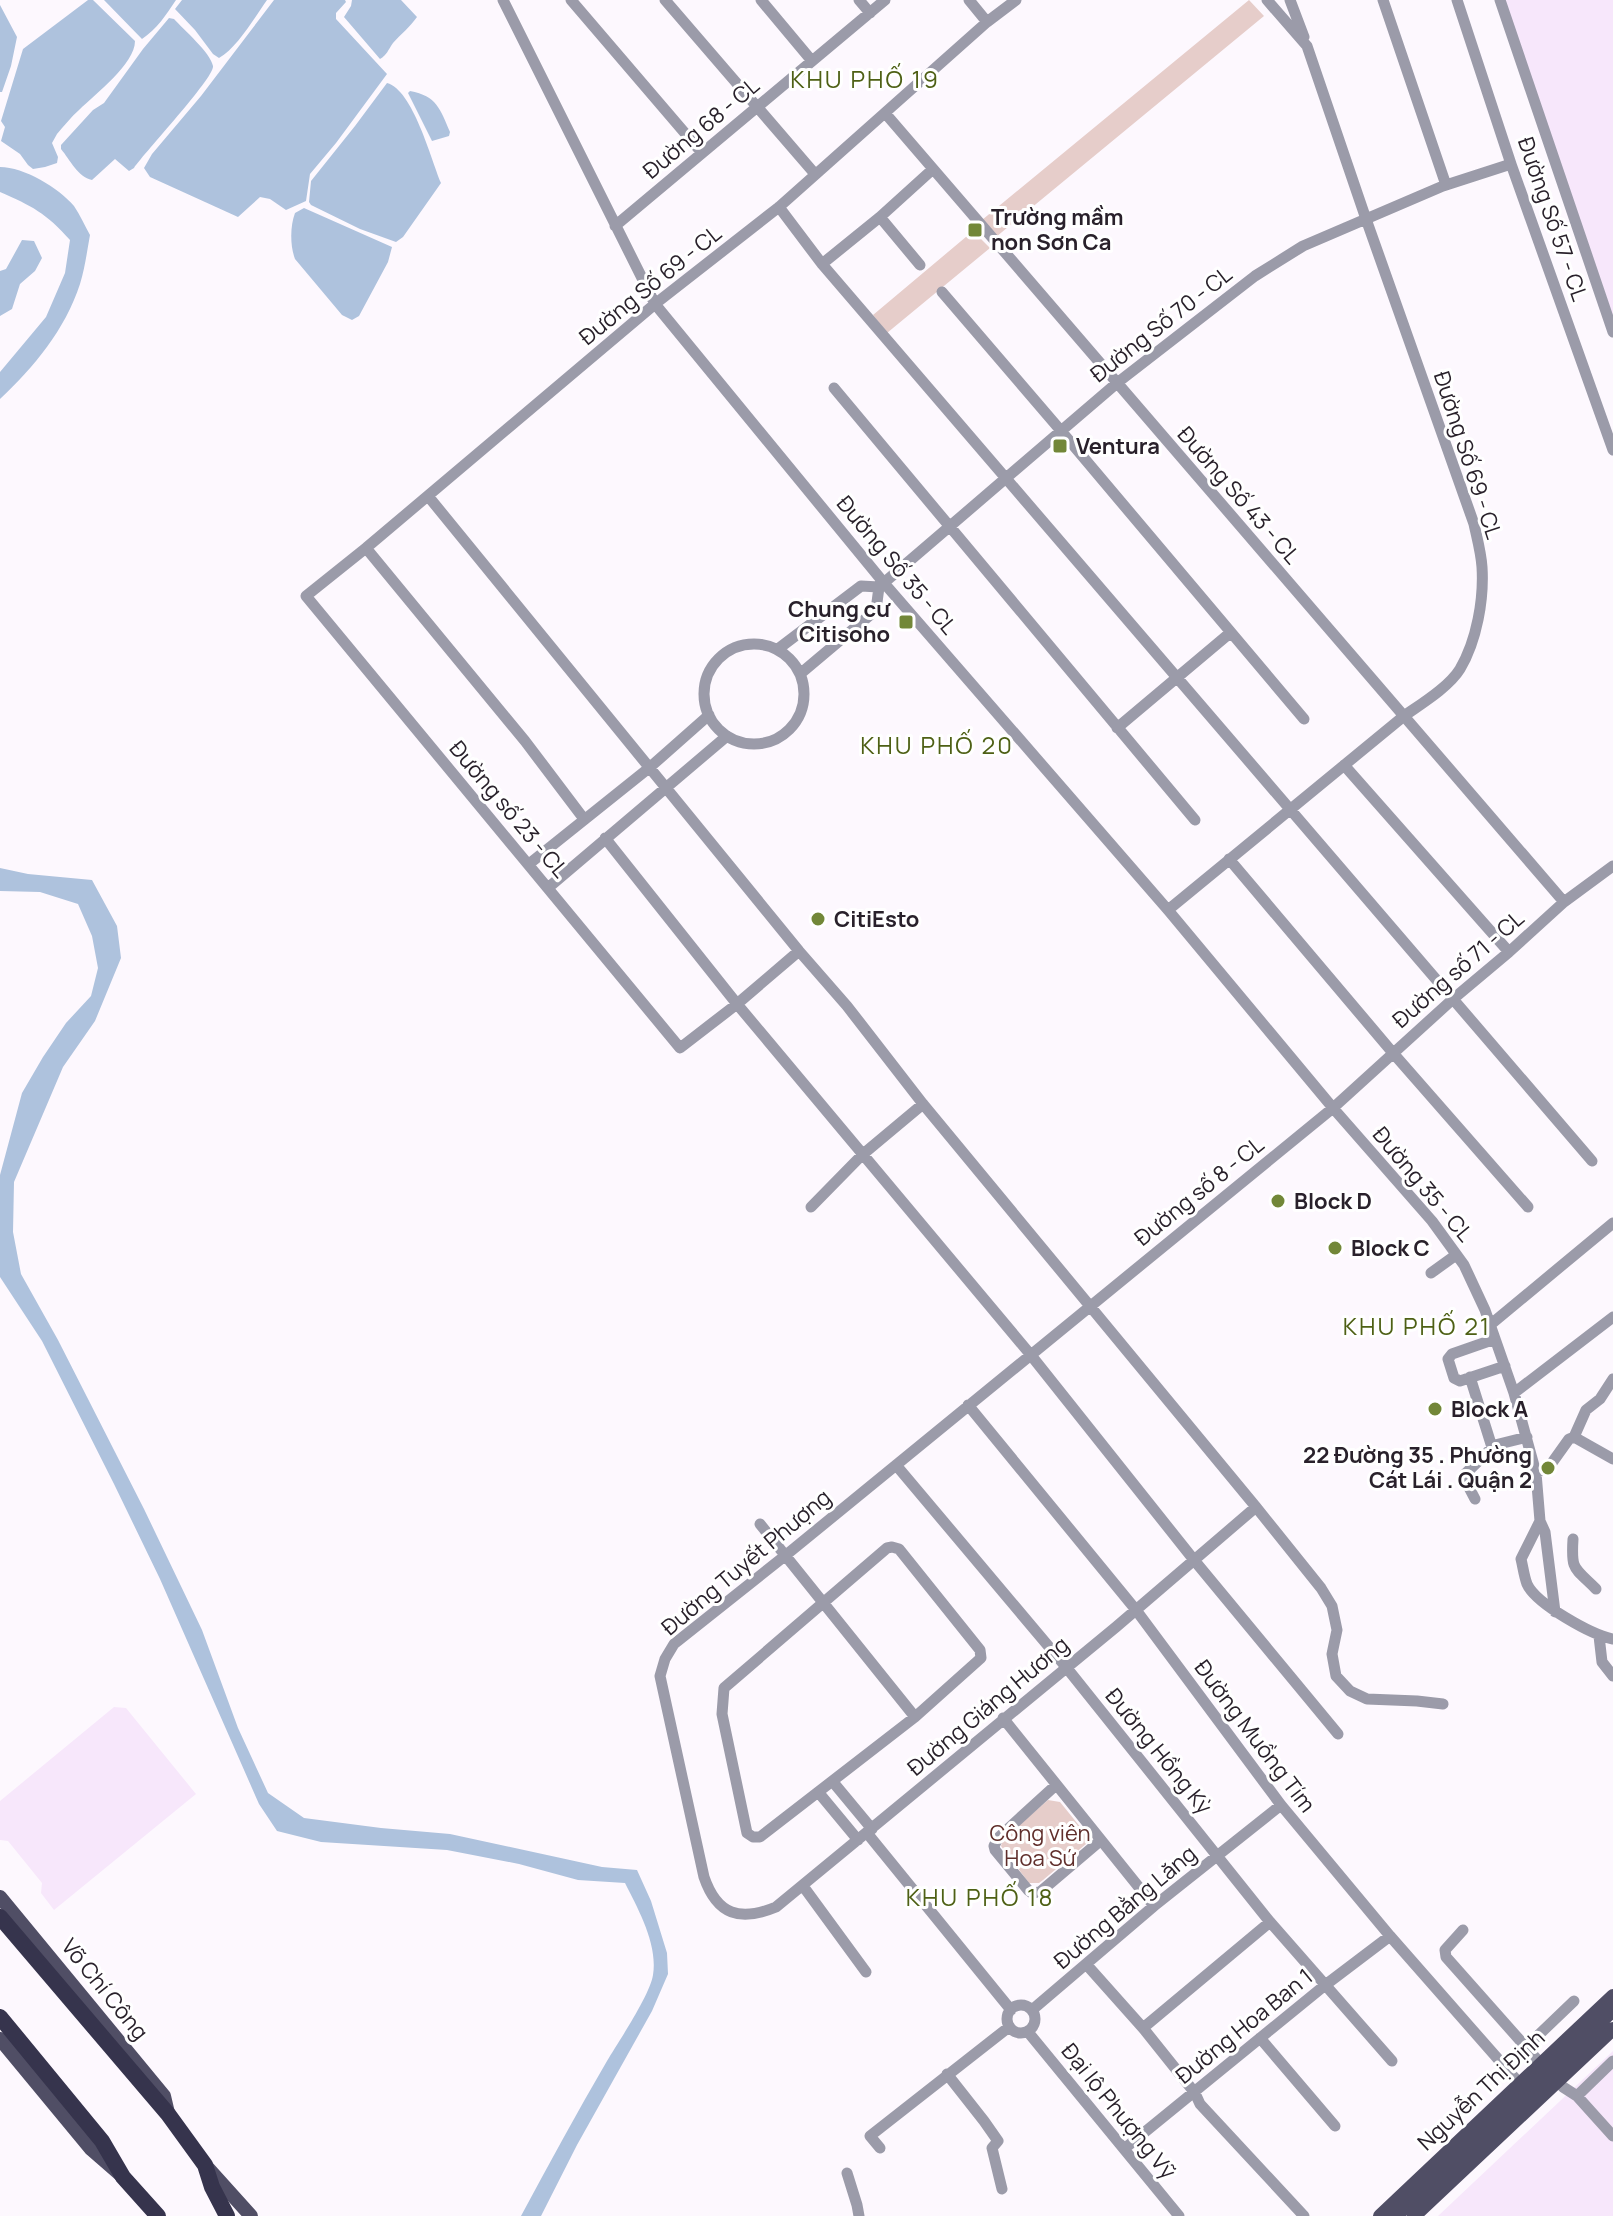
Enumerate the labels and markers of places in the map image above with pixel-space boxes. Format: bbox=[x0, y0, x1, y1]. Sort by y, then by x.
place label: Trường mầm non Sơn Ca bbox=[991, 202, 1123, 257]
marker: Trường mầm non Sơn Ca bbox=[966, 221, 984, 239]
place label: Ventura bbox=[1076, 431, 1160, 461]
marker: Ventura bbox=[1051, 437, 1069, 455]
place label: Chung cư Citisoho bbox=[788, 594, 891, 649]
marker: Chung cư Citisoho bbox=[897, 613, 915, 631]
place label: CitiEsto bbox=[834, 904, 919, 934]
marker: CitiEsto bbox=[809, 910, 827, 928]
place label: Block D bbox=[1294, 1186, 1372, 1216]
marker: Block D bbox=[1269, 1192, 1287, 1210]
place label: Block C bbox=[1351, 1233, 1430, 1263]
marker: Block C bbox=[1326, 1239, 1344, 1257]
place label: Block A bbox=[1451, 1394, 1529, 1424]
marker: Block A bbox=[1426, 1400, 1444, 1418]
place label: 22 Đường 35 . Phường Cát Lái . Quận 2 bbox=[1303, 1440, 1532, 1495]
marker: 22 Đường 35 . Phường Cát Lái . Quận 2 bbox=[1539, 1459, 1557, 1477]

